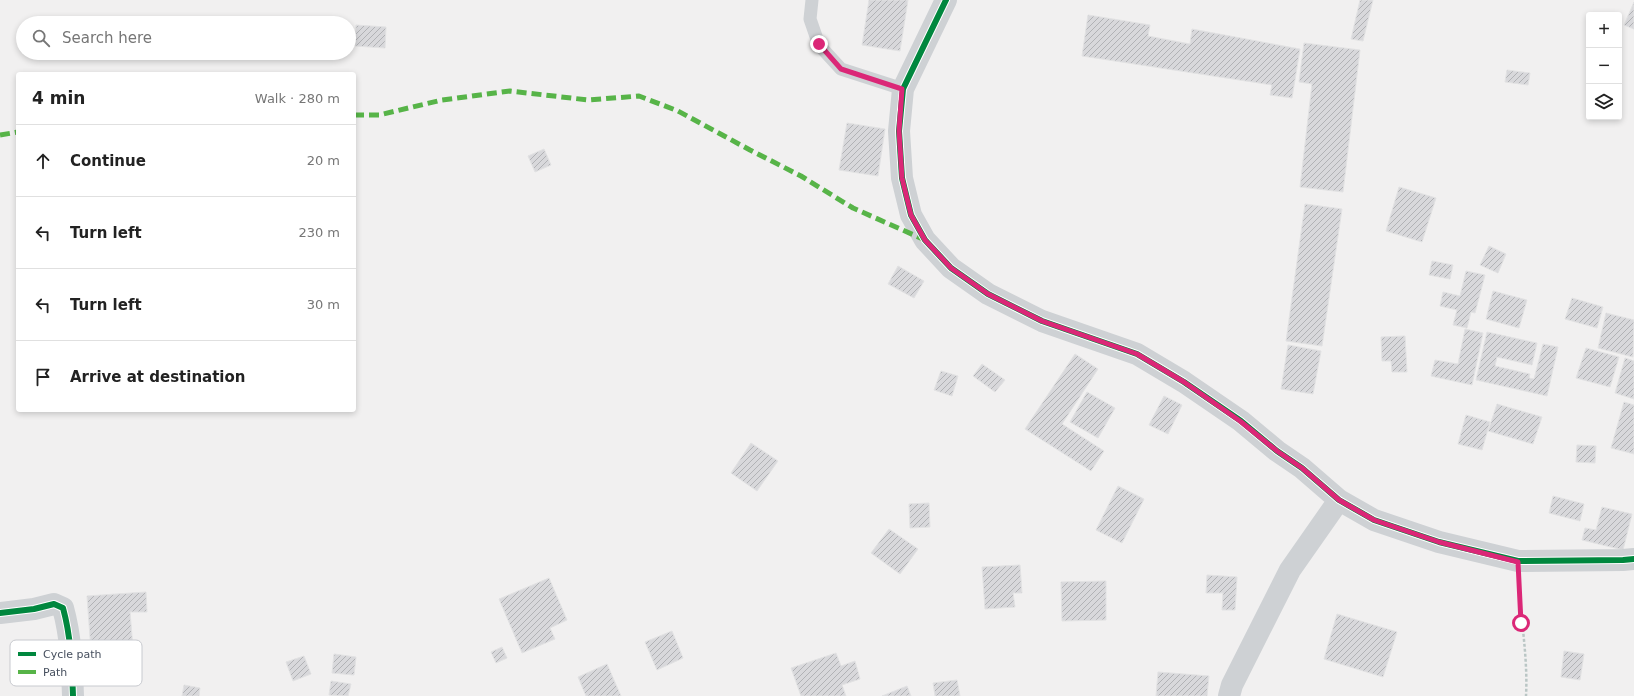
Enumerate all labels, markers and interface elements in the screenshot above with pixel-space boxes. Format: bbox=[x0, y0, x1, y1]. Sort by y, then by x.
map controls bbox=[1586, 12, 1622, 120]
button: + bbox=[1586, 12, 1622, 48]
search box bbox=[16, 16, 356, 60]
icon: search bbox=[30, 27, 52, 49]
text: Search here bbox=[62, 29, 152, 47]
route end bbox=[810, 35, 828, 53]
button: − bbox=[1586, 48, 1622, 84]
button: layers bbox=[1586, 84, 1622, 120]
text: 4 min bbox=[32, 88, 85, 108]
text: Walk · 280 m bbox=[255, 91, 340, 106]
icon: ahead bbox=[32, 150, 54, 172]
text: Continue bbox=[70, 152, 146, 170]
text: 20 m bbox=[307, 153, 340, 168]
icon: left bbox=[32, 222, 54, 244]
text: Turn left bbox=[70, 224, 142, 242]
text: 230 m bbox=[298, 225, 340, 240]
icon: left bbox=[32, 294, 54, 316]
text: Turn left bbox=[70, 296, 142, 314]
text: 30 m bbox=[307, 297, 340, 312]
icon: arrive bbox=[32, 366, 54, 388]
text: Arrive at destination bbox=[70, 368, 245, 386]
route start bbox=[1512, 614, 1530, 632]
legend bbox=[10, 640, 142, 686]
text: Cycle path bbox=[43, 648, 102, 661]
text: Path bbox=[43, 666, 67, 679]

